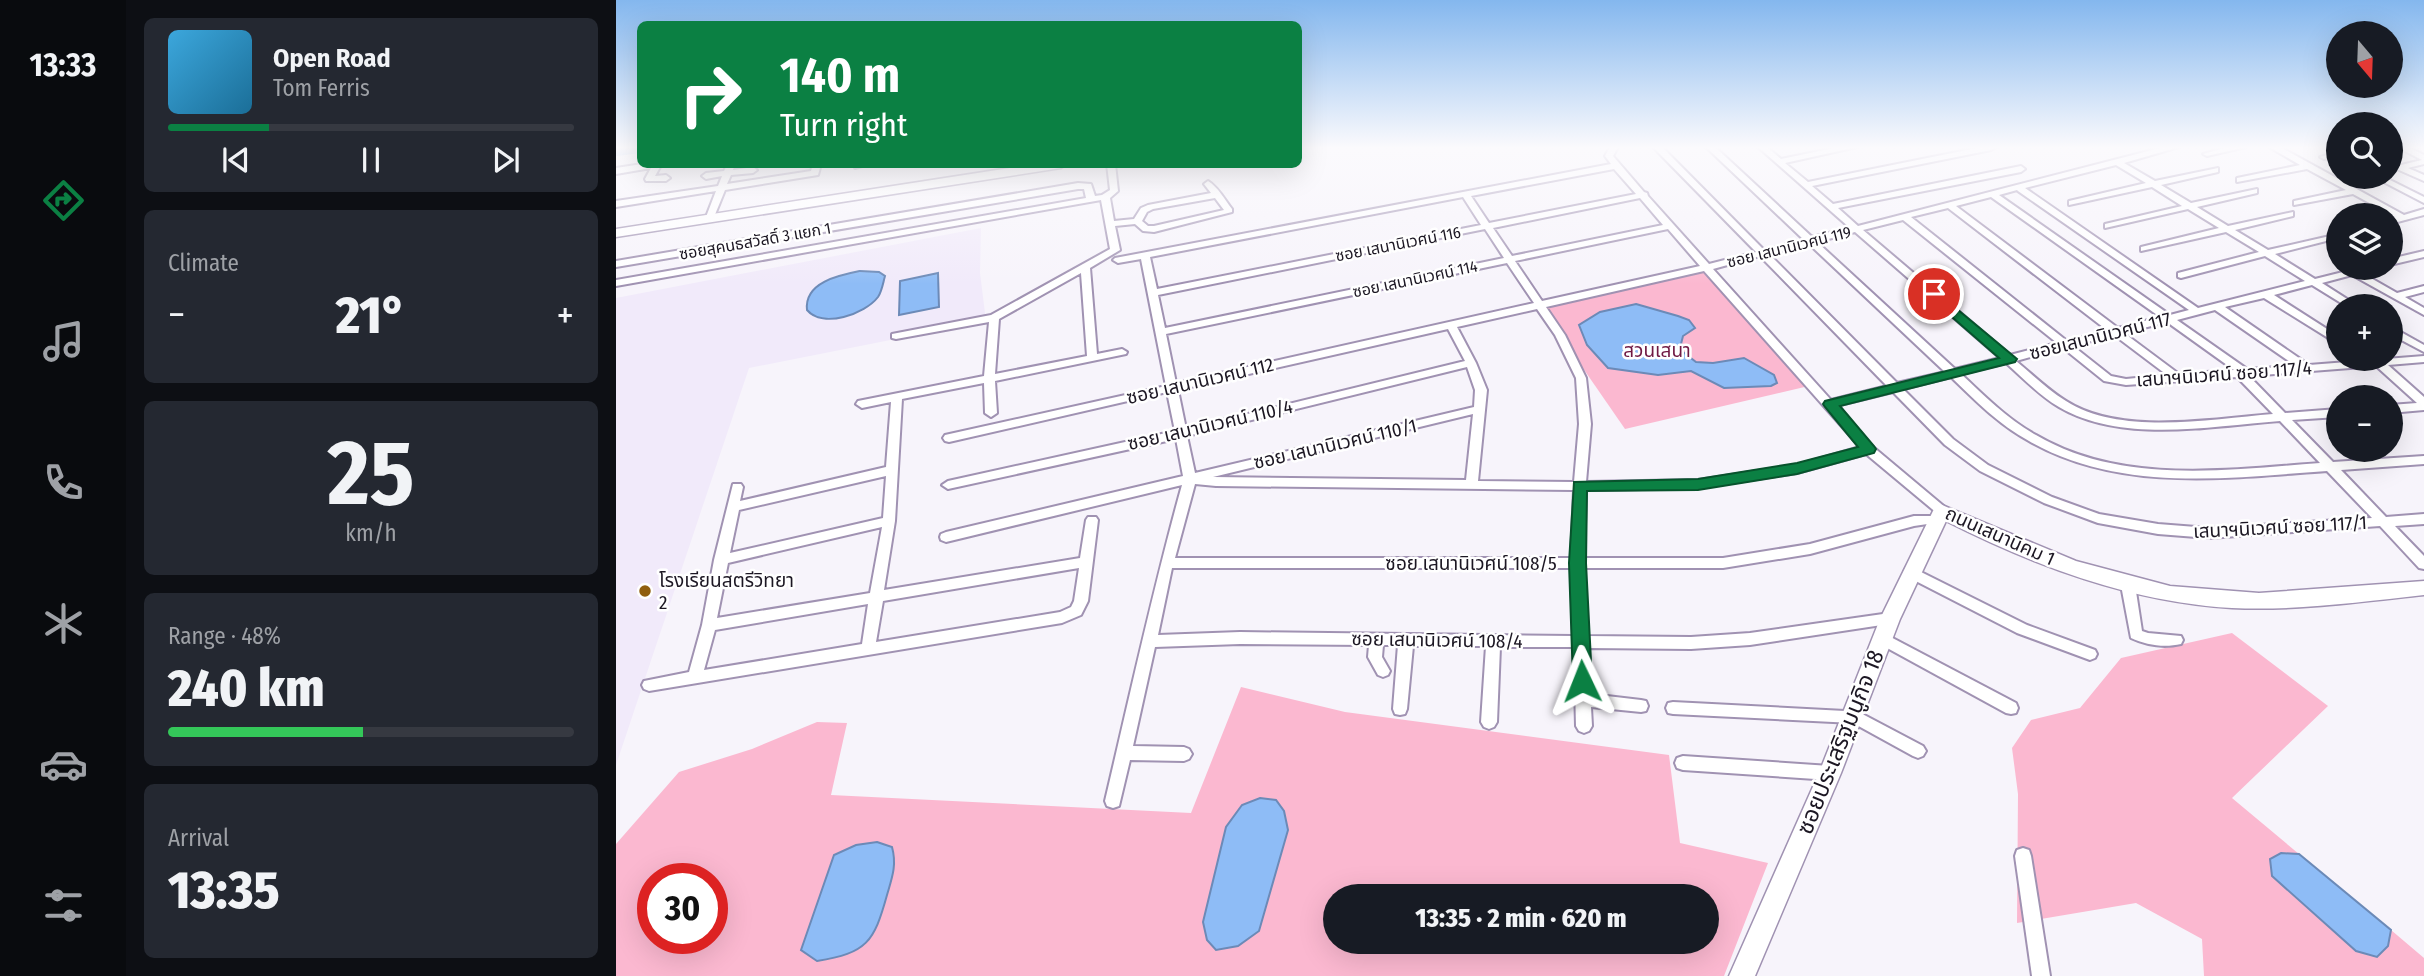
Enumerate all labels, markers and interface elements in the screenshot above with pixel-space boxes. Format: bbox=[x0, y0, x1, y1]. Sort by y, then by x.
north arrow bbox=[2326, 21, 2403, 98]
map controls bbox=[2326, 21, 2403, 462]
text: Open Road bbox=[273, 43, 391, 74]
text: 13:33 bbox=[30, 46, 96, 84]
text: 140 m bbox=[780, 46, 900, 105]
icon: right bbox=[665, 49, 756, 140]
text: Tom Ferris bbox=[273, 74, 370, 102]
text: Turn right bbox=[780, 106, 907, 144]
button: search bbox=[2326, 112, 2403, 189]
icon: previous bbox=[217, 141, 255, 179]
icon: pause bbox=[352, 141, 390, 179]
icon: next bbox=[487, 141, 525, 179]
icon: directions bbox=[39, 176, 88, 225]
button: layers bbox=[2326, 203, 2403, 280]
street label: ซอยสุคนธสวัสดิ์ 3 แยก 1 bbox=[678, 218, 832, 264]
street label: ซอย เสนานิเวศน์ 119 bbox=[1725, 222, 1853, 272]
street label: ซอย เสนานิเวศน์ 116 bbox=[1334, 223, 1462, 265]
text: Climate bbox=[168, 249, 239, 277]
street label: ซอย เสนานิเวศน์ 114 bbox=[1351, 256, 1479, 302]
pin bbox=[1904, 264, 1964, 324]
icon: arrive bbox=[1915, 275, 1953, 313]
text: 21° bbox=[336, 284, 406, 347]
text: − bbox=[168, 292, 185, 338]
text: + bbox=[557, 292, 574, 338]
button: + bbox=[2326, 294, 2403, 371]
street label: ซอยเสนานิเวศน์ 117 bbox=[2027, 307, 2173, 365]
icon: music bbox=[39, 317, 88, 366]
park label: สวนเสนา bbox=[1623, 339, 1691, 362]
street label: ซอย เสนานิเวศน์ 112 bbox=[1124, 353, 1276, 409]
street label: เสนาฯนิเวศน์ ซอย 117/4 bbox=[2136, 356, 2312, 392]
button: − bbox=[2326, 385, 2403, 462]
street label: ซอย เสนานิเวศน์ 110/4 bbox=[1125, 395, 1295, 455]
street label: ซอย เสนานิเวศน์ 110/1 bbox=[1251, 414, 1419, 474]
text: 25 bbox=[328, 419, 414, 528]
icon: phone bbox=[39, 458, 88, 507]
street label: ถนนเสนานิคม 1 bbox=[1942, 502, 2058, 570]
street label: เสนาฯนิเวศน์ ซอย 117/1 bbox=[2193, 511, 2367, 543]
text: km/h bbox=[345, 519, 397, 547]
street label: ซอย เสนานิเวศน์ 108/5 bbox=[1385, 552, 1557, 575]
place label: โรงเรียนสตรีวิทยา 2 bbox=[659, 569, 794, 614]
marker: โรงเรียนสตรีวิทยา 2 bbox=[637, 583, 653, 599]
icon: climate bbox=[39, 599, 88, 648]
text: Range · 48% bbox=[168, 622, 281, 650]
street label: ซอย เสนานิเวศน์ 108/4 bbox=[1351, 627, 1523, 653]
position arrow bbox=[1545, 644, 1619, 718]
street label: ซอยประเสริฐมนูกิจ 18 bbox=[1790, 646, 1891, 839]
text: 240 km bbox=[168, 657, 325, 720]
icon: car bbox=[39, 740, 88, 789]
text: Arrival bbox=[168, 824, 229, 852]
text: 13:35 bbox=[168, 859, 279, 922]
speed limit sign: 30 bbox=[637, 863, 728, 954]
icon: filters bbox=[39, 881, 88, 930]
text: 13:35 · 2 min · 620 m bbox=[1415, 903, 1627, 934]

